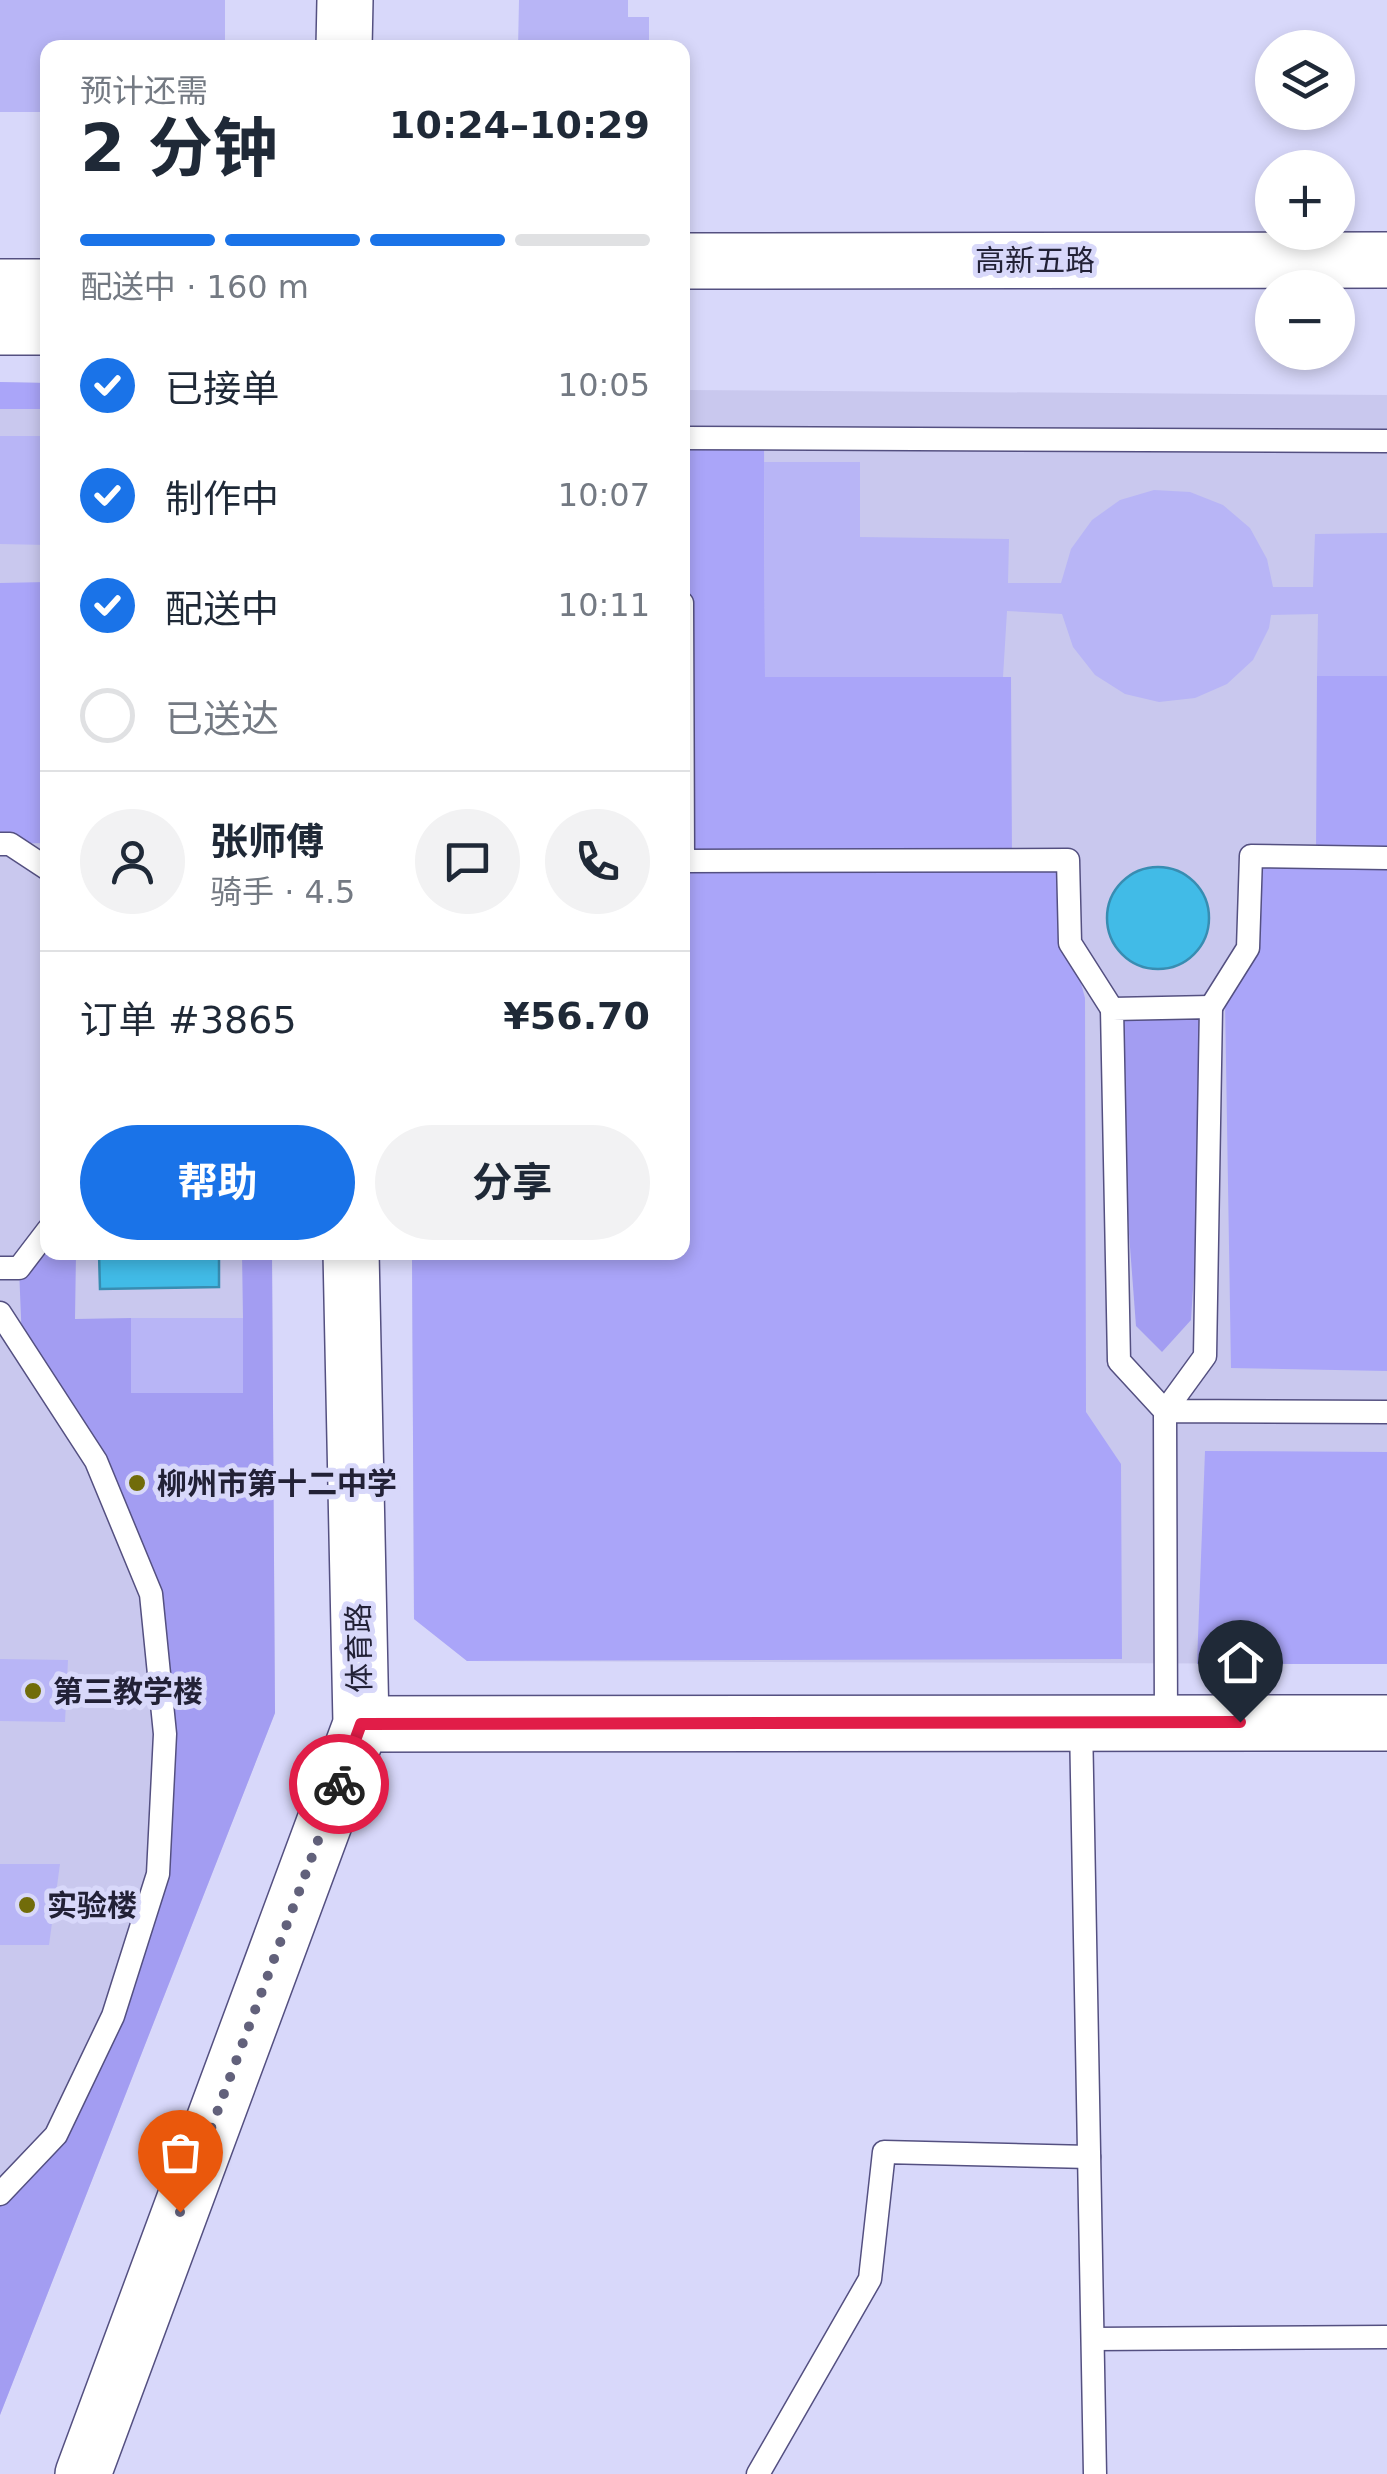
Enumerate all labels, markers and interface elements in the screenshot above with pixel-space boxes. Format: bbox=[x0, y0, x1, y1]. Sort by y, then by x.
map controls bbox=[1255, 30, 1355, 370]
button: layers bbox=[1255, 30, 1355, 130]
text: 预计还需 bbox=[80, 72, 208, 110]
text: 10:24–10:29 bbox=[389, 103, 650, 147]
text: 2 分钟 bbox=[80, 111, 278, 186]
button: + bbox=[1255, 150, 1355, 250]
street label: 高新五路 bbox=[975, 243, 1095, 278]
text: 配送中 · 160 m bbox=[80, 268, 309, 306]
button: − bbox=[1255, 270, 1355, 370]
icon: check bbox=[80, 358, 135, 413]
text: 10:05 bbox=[558, 366, 650, 404]
text: 已接单 bbox=[165, 367, 279, 411]
icon: check bbox=[80, 468, 135, 523]
text: 10:07 bbox=[558, 476, 650, 514]
text: 制作中 bbox=[165, 477, 279, 521]
icon: check bbox=[80, 578, 135, 633]
text: 10:11 bbox=[558, 586, 650, 624]
text: 配送中 bbox=[165, 587, 279, 631]
text: 已送达 bbox=[165, 697, 279, 741]
button: person bbox=[80, 809, 185, 914]
button: chat bbox=[415, 809, 520, 914]
button: phone bbox=[545, 809, 650, 914]
text: 张师傅 bbox=[210, 820, 324, 864]
text: 骑手 · 4.5 bbox=[210, 873, 355, 911]
text: ¥56.70 bbox=[503, 994, 650, 1038]
text: 订单 #3865 bbox=[80, 998, 297, 1042]
button: 帮助 bbox=[80, 1125, 355, 1240]
button: 分享 bbox=[375, 1125, 650, 1240]
place label: 柳州市第十二中学 bbox=[157, 1466, 397, 1501]
marker: 柳州市第十二中学 bbox=[126, 1472, 148, 1494]
street label: 体育路 bbox=[341, 1603, 377, 1693]
pin bbox=[1198, 1620, 1283, 1723]
icon: home bbox=[1213, 1635, 1268, 1690]
place label: 第三教学楼 bbox=[53, 1674, 203, 1709]
marker: 第三教学楼 bbox=[22, 1680, 44, 1702]
courier bbox=[289, 1734, 389, 1834]
icon: bike bbox=[312, 1757, 367, 1812]
place label: 实验楼 bbox=[47, 1888, 137, 1923]
marker: 实验楼 bbox=[16, 1894, 38, 1916]
pin bbox=[138, 2110, 223, 2213]
icon: bag bbox=[153, 2125, 208, 2180]

